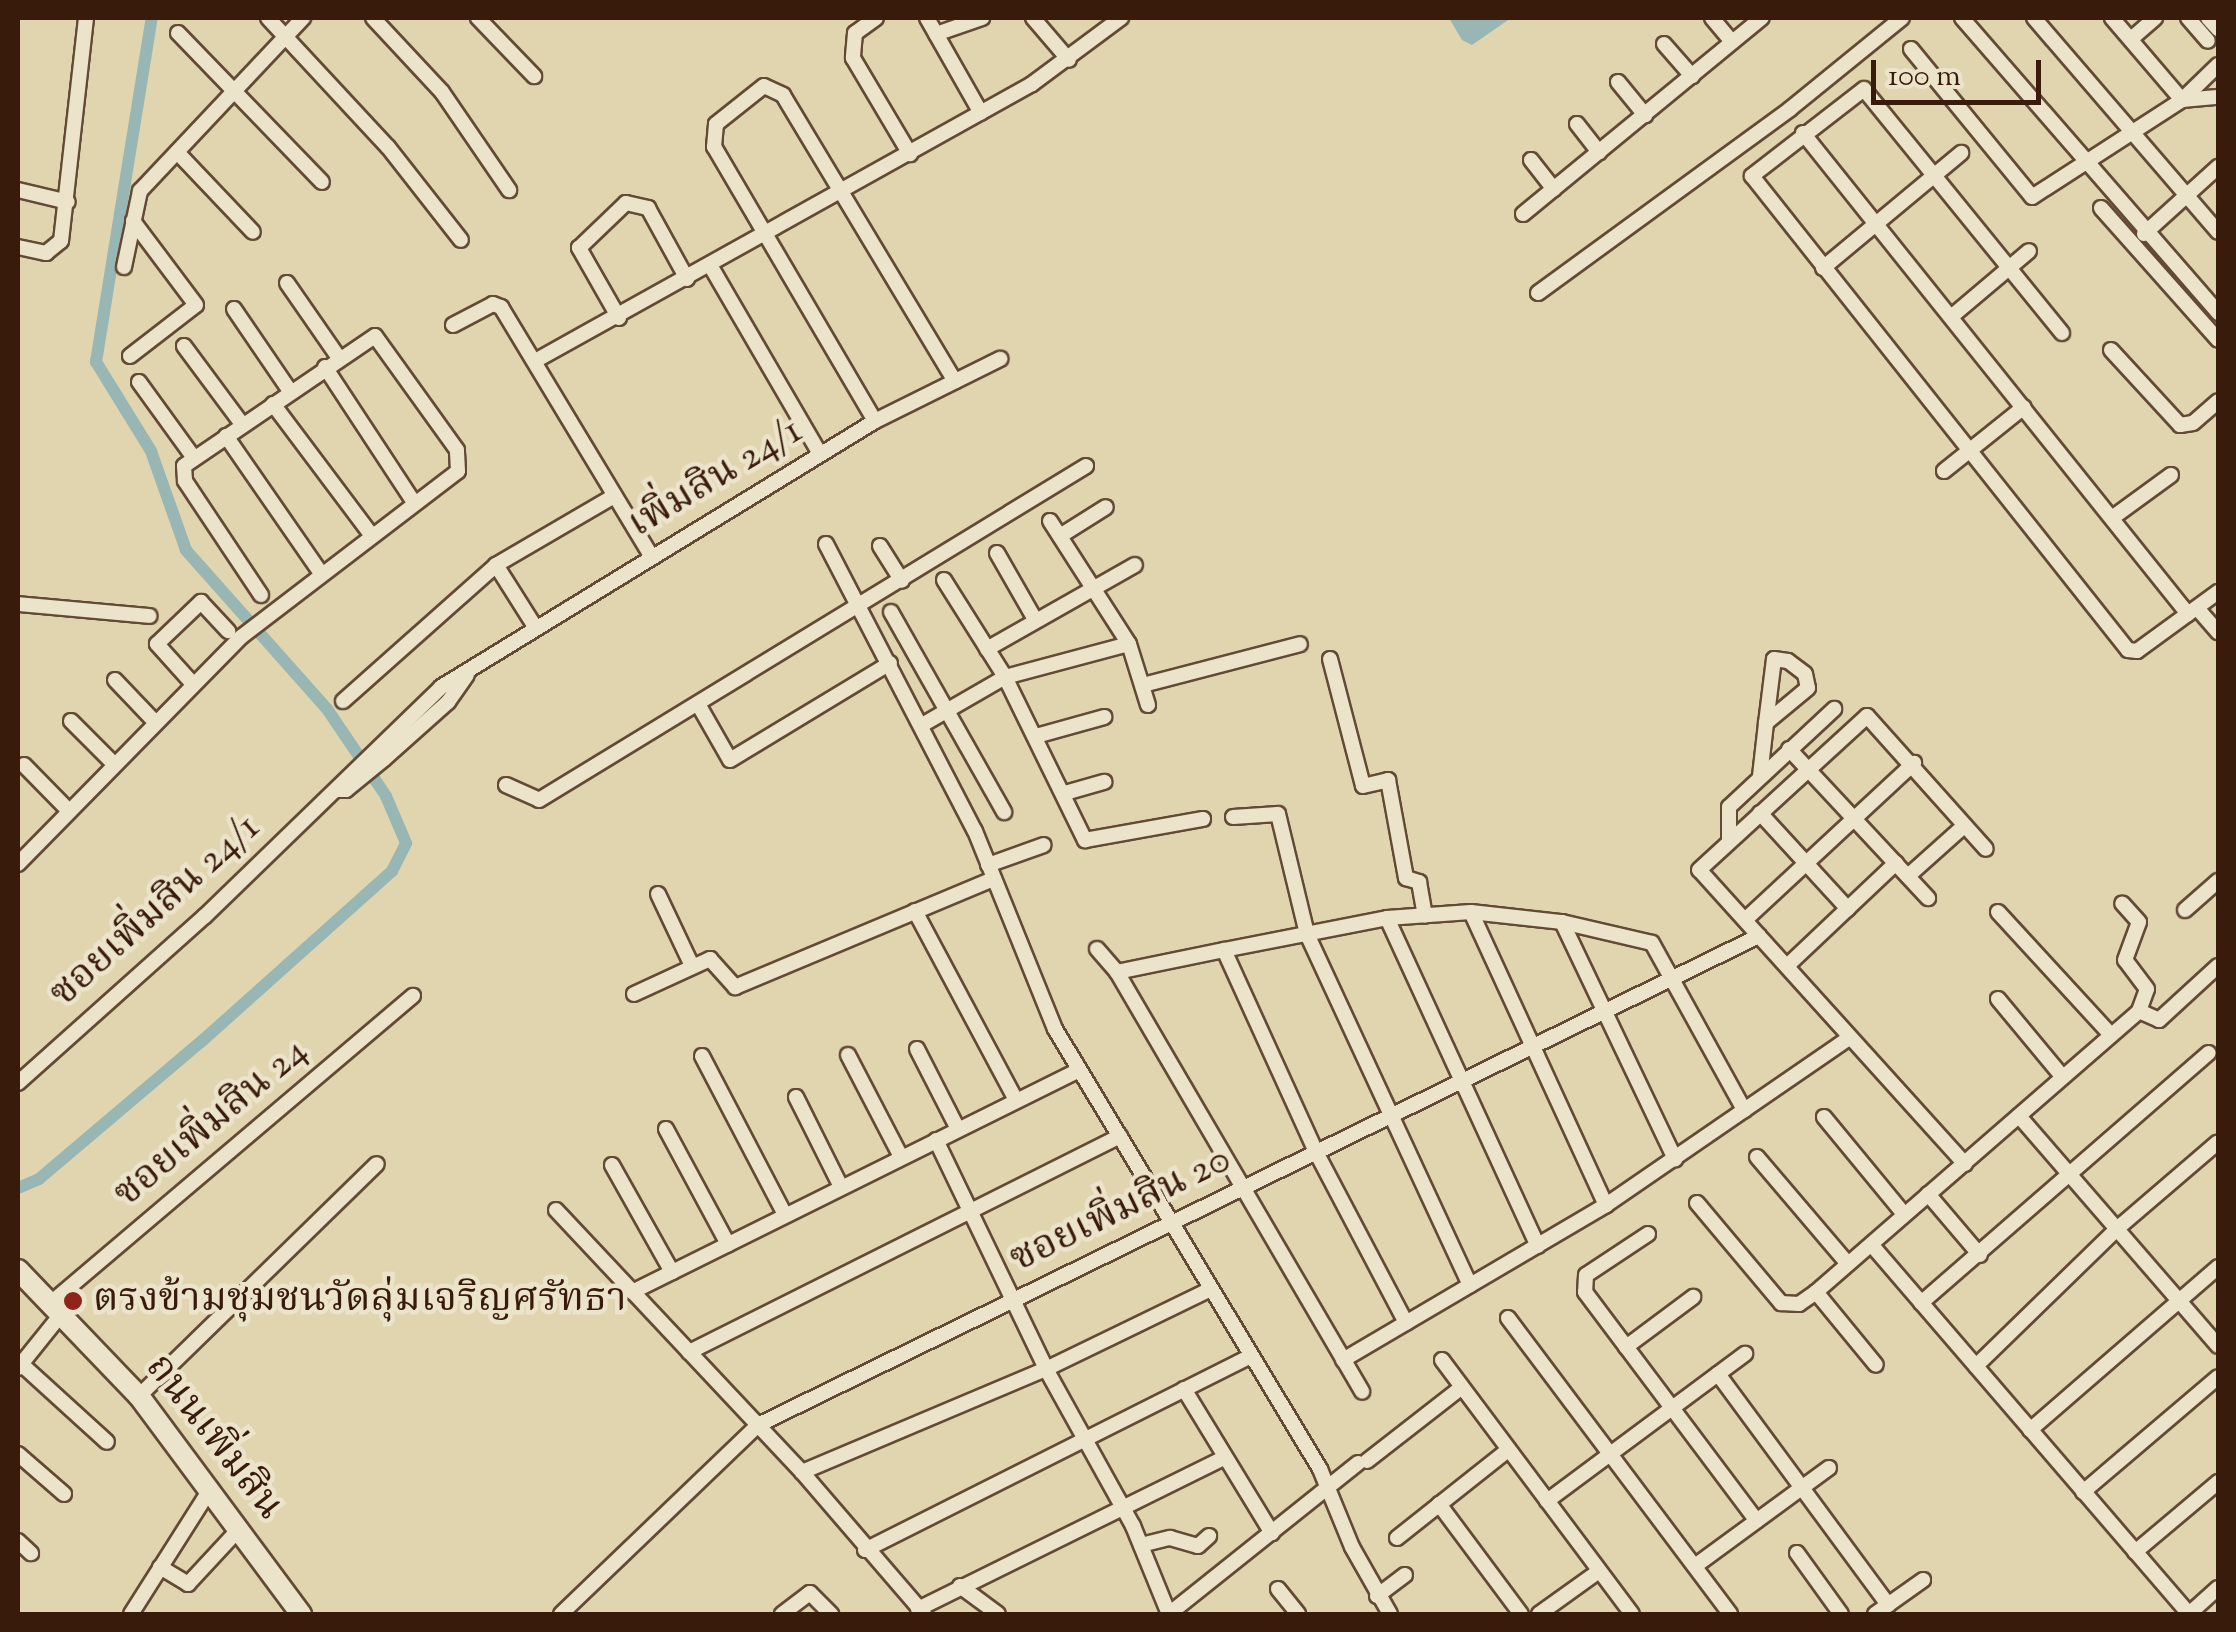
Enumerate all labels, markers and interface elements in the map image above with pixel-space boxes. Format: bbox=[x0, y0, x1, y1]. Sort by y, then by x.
scale bar bbox=[1876, 40, 2046, 102]
text: 100 m bbox=[1888, 56, 1961, 99]
street label: เพิ่มสิน 24/1 bbox=[620, 408, 812, 550]
street label: ซอยเพิ่มสิน 24/1 bbox=[41, 805, 271, 1019]
street label: ซอยเพิ่มสิน 24 bbox=[105, 1029, 319, 1219]
street label: ซอยเพิ่มสิน 20 bbox=[1003, 1137, 1239, 1285]
place label: ตรงข้ามชุมชนวัดลุ่มเจริญศรัทธา bbox=[93, 1277, 627, 1325]
marker: ตรงข้ามชุมชนวัดลุ่มเจริญศรัทธา bbox=[62, 1290, 84, 1312]
street label: ถนนเพิ่มสิน bbox=[134, 1346, 292, 1530]

